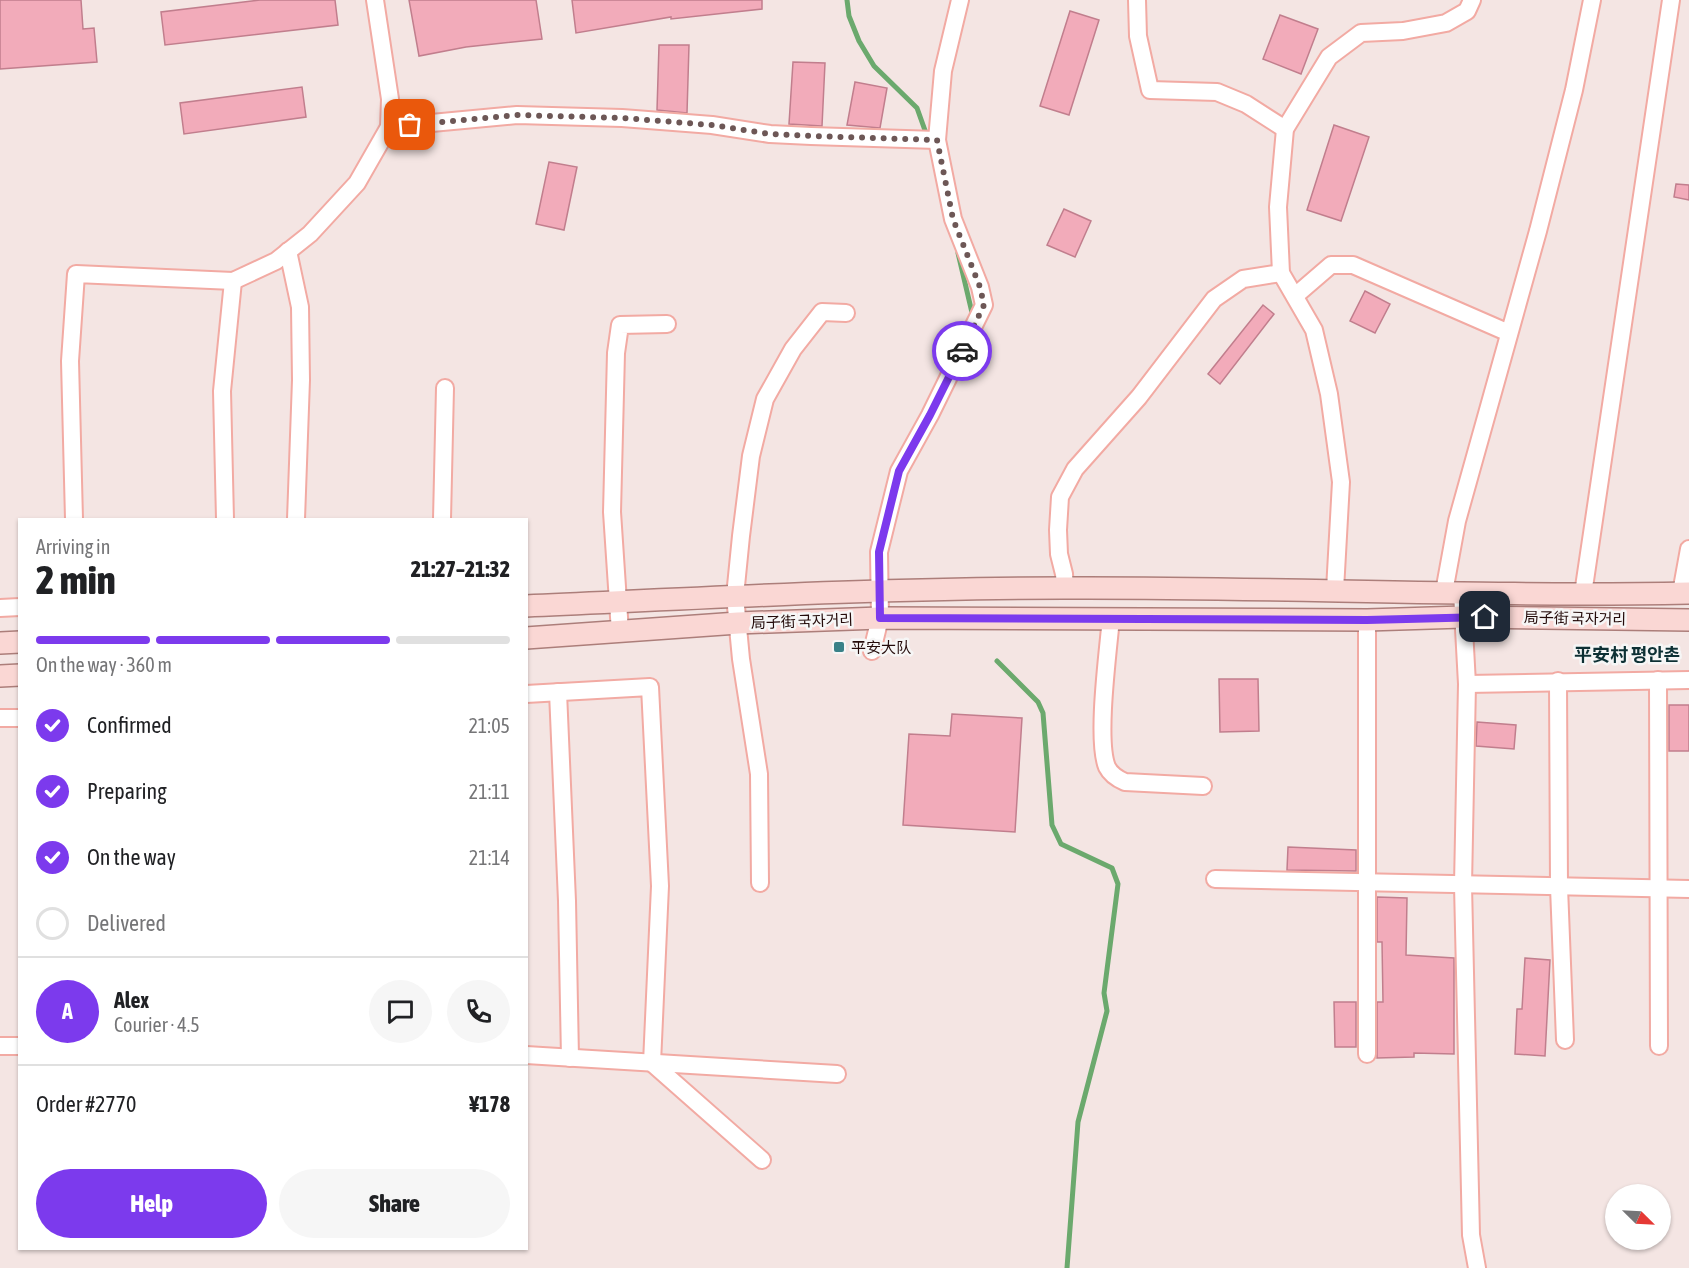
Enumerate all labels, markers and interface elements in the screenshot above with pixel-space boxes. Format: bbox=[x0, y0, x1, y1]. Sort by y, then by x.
pin bbox=[384, 99, 435, 150]
icon: bag bbox=[393, 108, 426, 141]
courier bbox=[932, 321, 992, 381]
icon: car bbox=[946, 335, 979, 368]
text: Arriving in bbox=[36, 535, 110, 558]
text: 21:27–21:32 bbox=[411, 556, 510, 582]
text: 2 min bbox=[36, 558, 116, 602]
pin bbox=[1459, 591, 1510, 642]
icon: home bbox=[1468, 600, 1501, 633]
street label: 局子街 국자거리 bbox=[1524, 609, 1626, 627]
street label: 局子街 국자거리 bbox=[751, 611, 853, 631]
place label: 平安大队 bbox=[851, 639, 911, 656]
marker: 平安大队 bbox=[832, 640, 846, 654]
district label: 平安村 평안촌 bbox=[1574, 644, 1680, 665]
text: On the way · 360 m bbox=[36, 653, 172, 676]
icon: check bbox=[36, 709, 69, 742]
text: Confirmed bbox=[87, 712, 172, 738]
text: 21:05 bbox=[468, 714, 510, 737]
icon: check bbox=[36, 775, 69, 808]
text: Preparing bbox=[87, 778, 167, 804]
text: 21:11 bbox=[469, 780, 510, 803]
icon: check bbox=[36, 841, 69, 874]
text: On the way bbox=[87, 844, 176, 870]
text: 21:14 bbox=[469, 846, 510, 869]
text: Delivered bbox=[87, 910, 166, 936]
button: chat bbox=[369, 980, 432, 1043]
button: phone bbox=[447, 980, 510, 1043]
text: Alex bbox=[114, 987, 149, 1013]
text: A bbox=[62, 998, 73, 1024]
text: Courier · 4.5 bbox=[114, 1013, 200, 1036]
text: Order #2770 bbox=[36, 1091, 136, 1117]
text: ¥178 bbox=[469, 1091, 510, 1117]
button: Help bbox=[36, 1169, 267, 1238]
button: Share bbox=[279, 1169, 510, 1238]
north arrow bbox=[1605, 1184, 1671, 1250]
map controls bbox=[1605, 1184, 1671, 1250]

